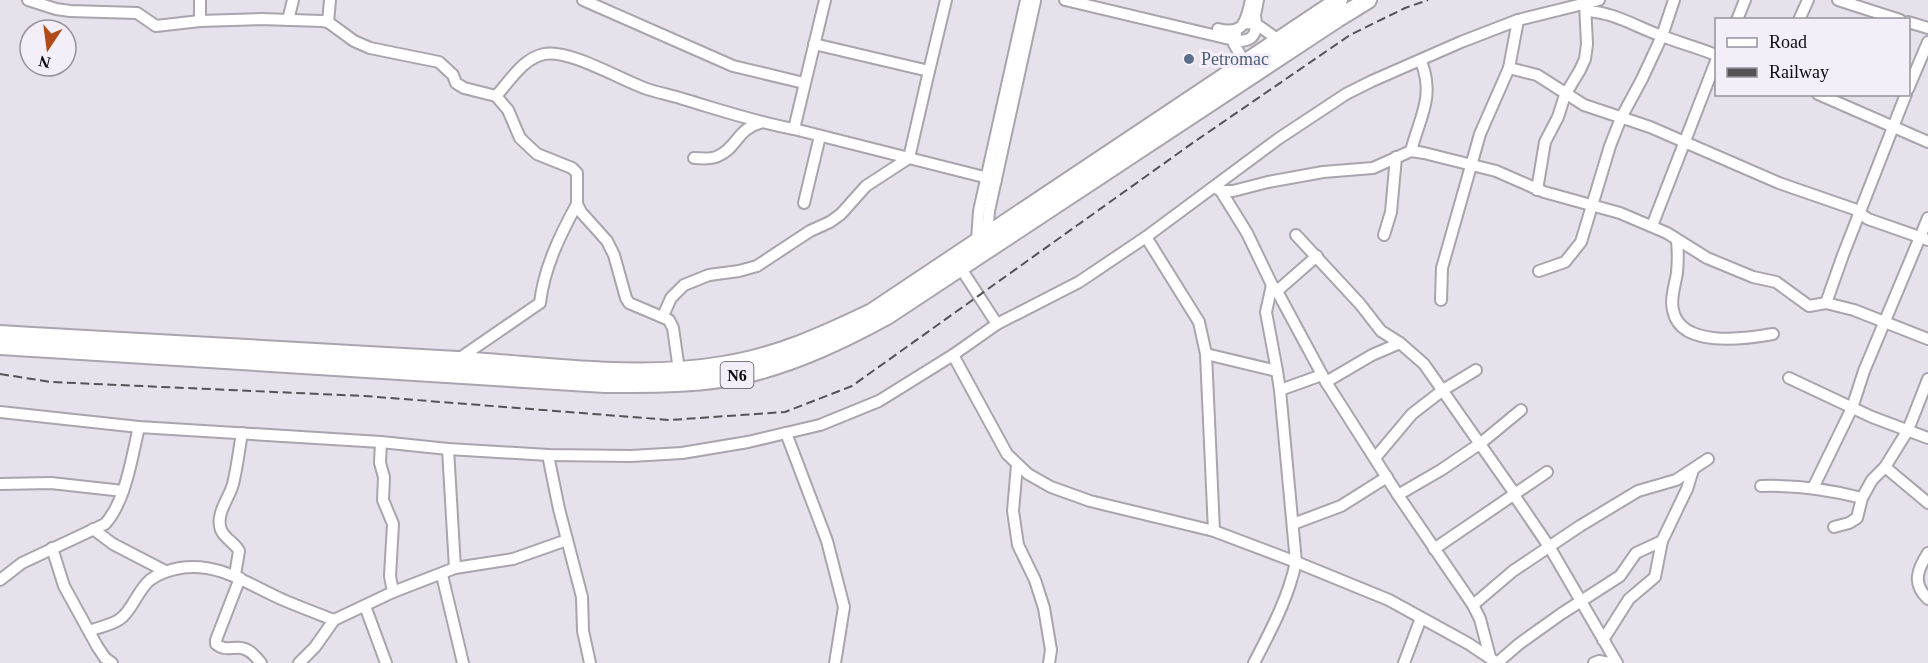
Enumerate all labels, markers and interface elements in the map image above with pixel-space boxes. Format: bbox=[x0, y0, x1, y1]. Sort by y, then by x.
north arrow bbox=[18, 18, 78, 78]
legend bbox=[1715, 18, 1910, 96]
text: Road bbox=[1769, 32, 1807, 52]
place label: Petromac bbox=[1201, 49, 1269, 69]
text: N bbox=[37, 52, 52, 72]
marker: Petromac bbox=[1182, 52, 1196, 66]
text: Railway bbox=[1769, 62, 1829, 82]
road number: N6 bbox=[720, 362, 754, 388]

